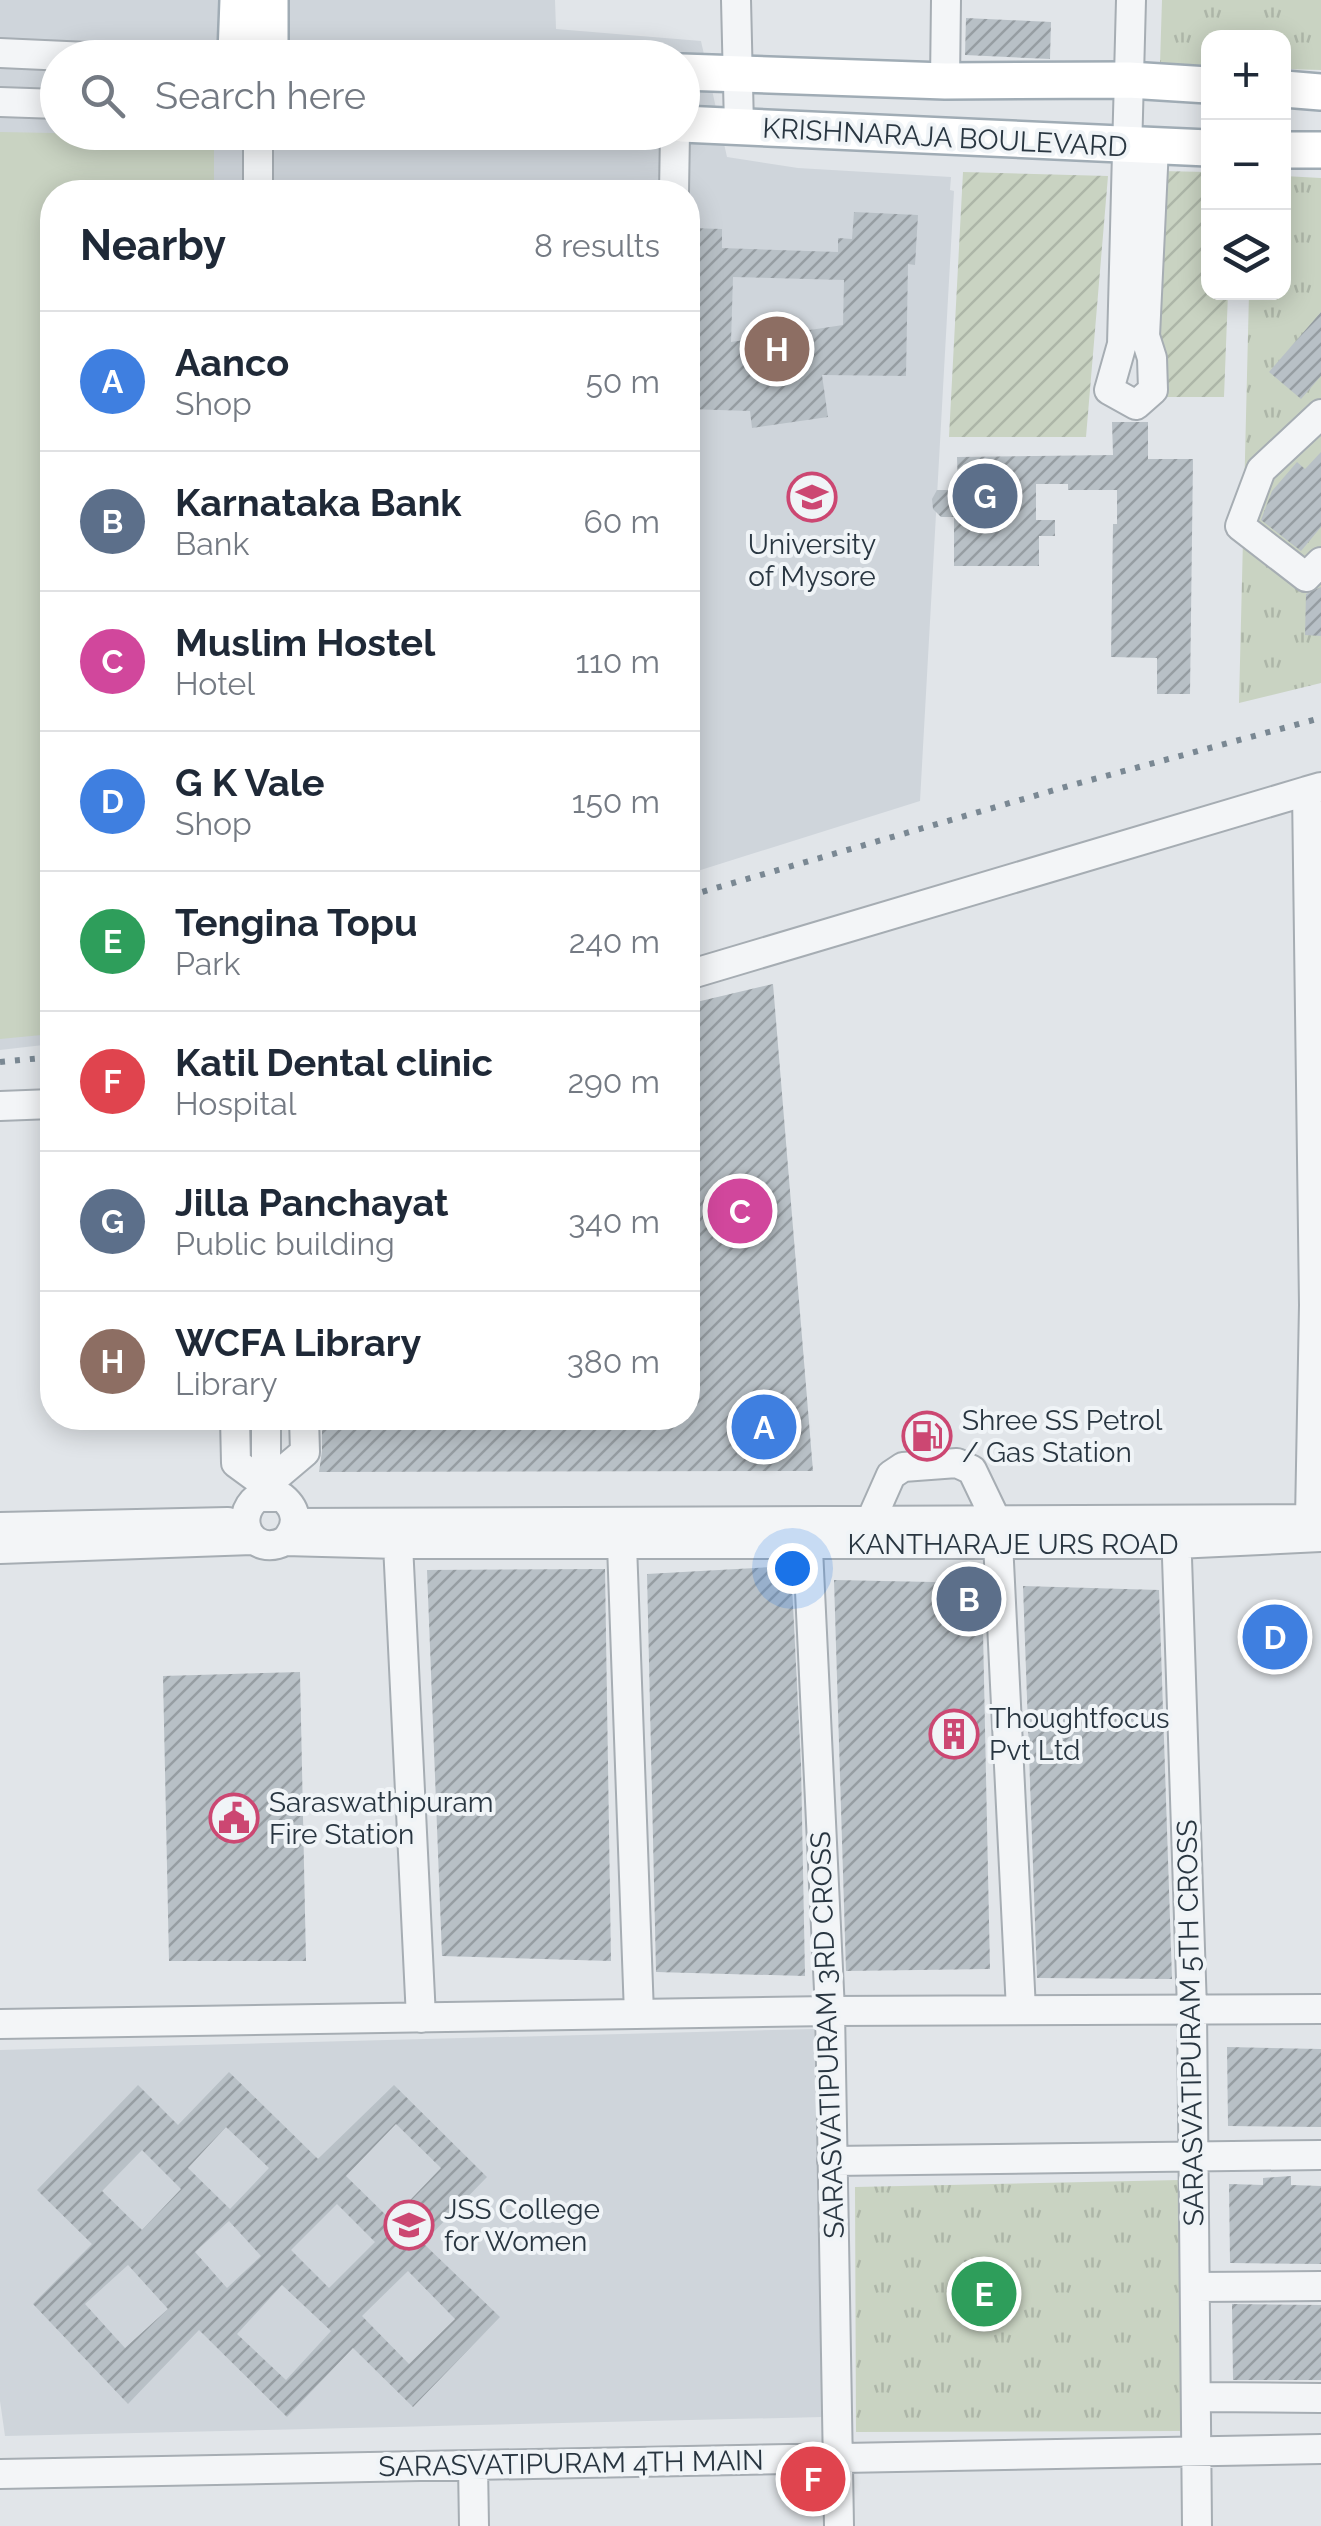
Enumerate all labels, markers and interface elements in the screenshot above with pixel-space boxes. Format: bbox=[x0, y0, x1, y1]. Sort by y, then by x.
map controls bbox=[1201, 30, 1291, 300]
button: + bbox=[1201, 30, 1291, 120]
search box bbox=[40, 40, 700, 150]
icon: search bbox=[75, 68, 130, 123]
text: Search here bbox=[155, 73, 366, 118]
street label: KRISHNARAJA BOULEVARD bbox=[762, 111, 1128, 164]
button: − bbox=[1201, 120, 1291, 210]
button: layers bbox=[1201, 210, 1291, 300]
text: Nearby bbox=[80, 221, 226, 270]
text: 8 results bbox=[534, 227, 660, 264]
pin: H bbox=[744, 312, 810, 386]
text: Aanco bbox=[175, 340, 289, 385]
text: A bbox=[102, 363, 123, 400]
text: 50 m bbox=[585, 363, 660, 400]
text: Shop bbox=[175, 385, 252, 422]
pin: G bbox=[952, 458, 1018, 534]
school or university icon: University of Mysore bbox=[786, 471, 838, 523]
text: Karnataka Bank bbox=[175, 480, 462, 525]
text: B bbox=[102, 503, 123, 540]
text: 60 m bbox=[584, 503, 660, 540]
text: Bank bbox=[175, 525, 249, 562]
place label: University of Mysore bbox=[748, 528, 876, 593]
text: Muslim Hostel bbox=[175, 620, 435, 665]
text: C bbox=[102, 643, 123, 680]
text: 110 m bbox=[575, 643, 660, 680]
text: Hotel bbox=[175, 665, 255, 702]
text: G K Vale bbox=[175, 760, 325, 805]
text: D bbox=[101, 783, 124, 820]
text: 150 m bbox=[572, 783, 660, 820]
text: Shop bbox=[175, 805, 252, 842]
text: Tengina Topu bbox=[175, 900, 417, 945]
text: E bbox=[103, 923, 122, 960]
text: 240 m bbox=[569, 923, 660, 960]
text: Park bbox=[175, 945, 240, 982]
text: Katil Dental clinic bbox=[175, 1040, 493, 1085]
text: F bbox=[103, 1063, 122, 1100]
text: 290 m bbox=[567, 1063, 660, 1100]
text: Hospital bbox=[175, 1085, 296, 1122]
pin: C bbox=[708, 1174, 772, 1248]
text: Jilla Panchayat bbox=[175, 1180, 449, 1225]
text: G bbox=[101, 1203, 124, 1240]
text: 340 m bbox=[568, 1203, 660, 1240]
text: Public building bbox=[175, 1225, 395, 1262]
text: WCFA Library bbox=[175, 1320, 421, 1365]
text: H bbox=[101, 1343, 124, 1380]
text: 380 m bbox=[567, 1343, 660, 1380]
text: Library bbox=[175, 1365, 278, 1402]
pin: A bbox=[732, 1390, 796, 1464]
place label: Shree SS Petrol / Gas Station bbox=[962, 1404, 1163, 1469]
fuel station icon: Shree SS Petrol / Gas Station bbox=[901, 1410, 953, 1462]
street label: KANTHARAJE URS ROAD bbox=[847, 1528, 1179, 1561]
your location bbox=[767, 1543, 818, 1594]
pin: B bbox=[936, 1562, 1002, 1636]
pin: D bbox=[1242, 1600, 1308, 1674]
place label: Thoughtfocus Pvt Ltd bbox=[989, 1702, 1170, 1767]
building icon: Thoughtfocus Pvt Ltd bbox=[928, 1708, 980, 1760]
place label: Saraswathipuram Fire Station bbox=[269, 1786, 494, 1851]
public building icon: Saraswathipuram Fire Station bbox=[208, 1792, 260, 1844]
street label: SARASVATIPURAM 5TH CROSS bbox=[1170, 1819, 1211, 2227]
street label: SARASVATIPURAM 3RD CROSS bbox=[804, 1831, 851, 2239]
place label: JSS College for Women bbox=[444, 2193, 600, 2258]
school or university icon: JSS College for Women bbox=[383, 2199, 435, 2251]
pin: E bbox=[952, 2256, 1016, 2332]
pin: F bbox=[780, 2442, 846, 2516]
street label: SARASVATIPURAM 4TH MAIN bbox=[378, 2444, 764, 2483]

